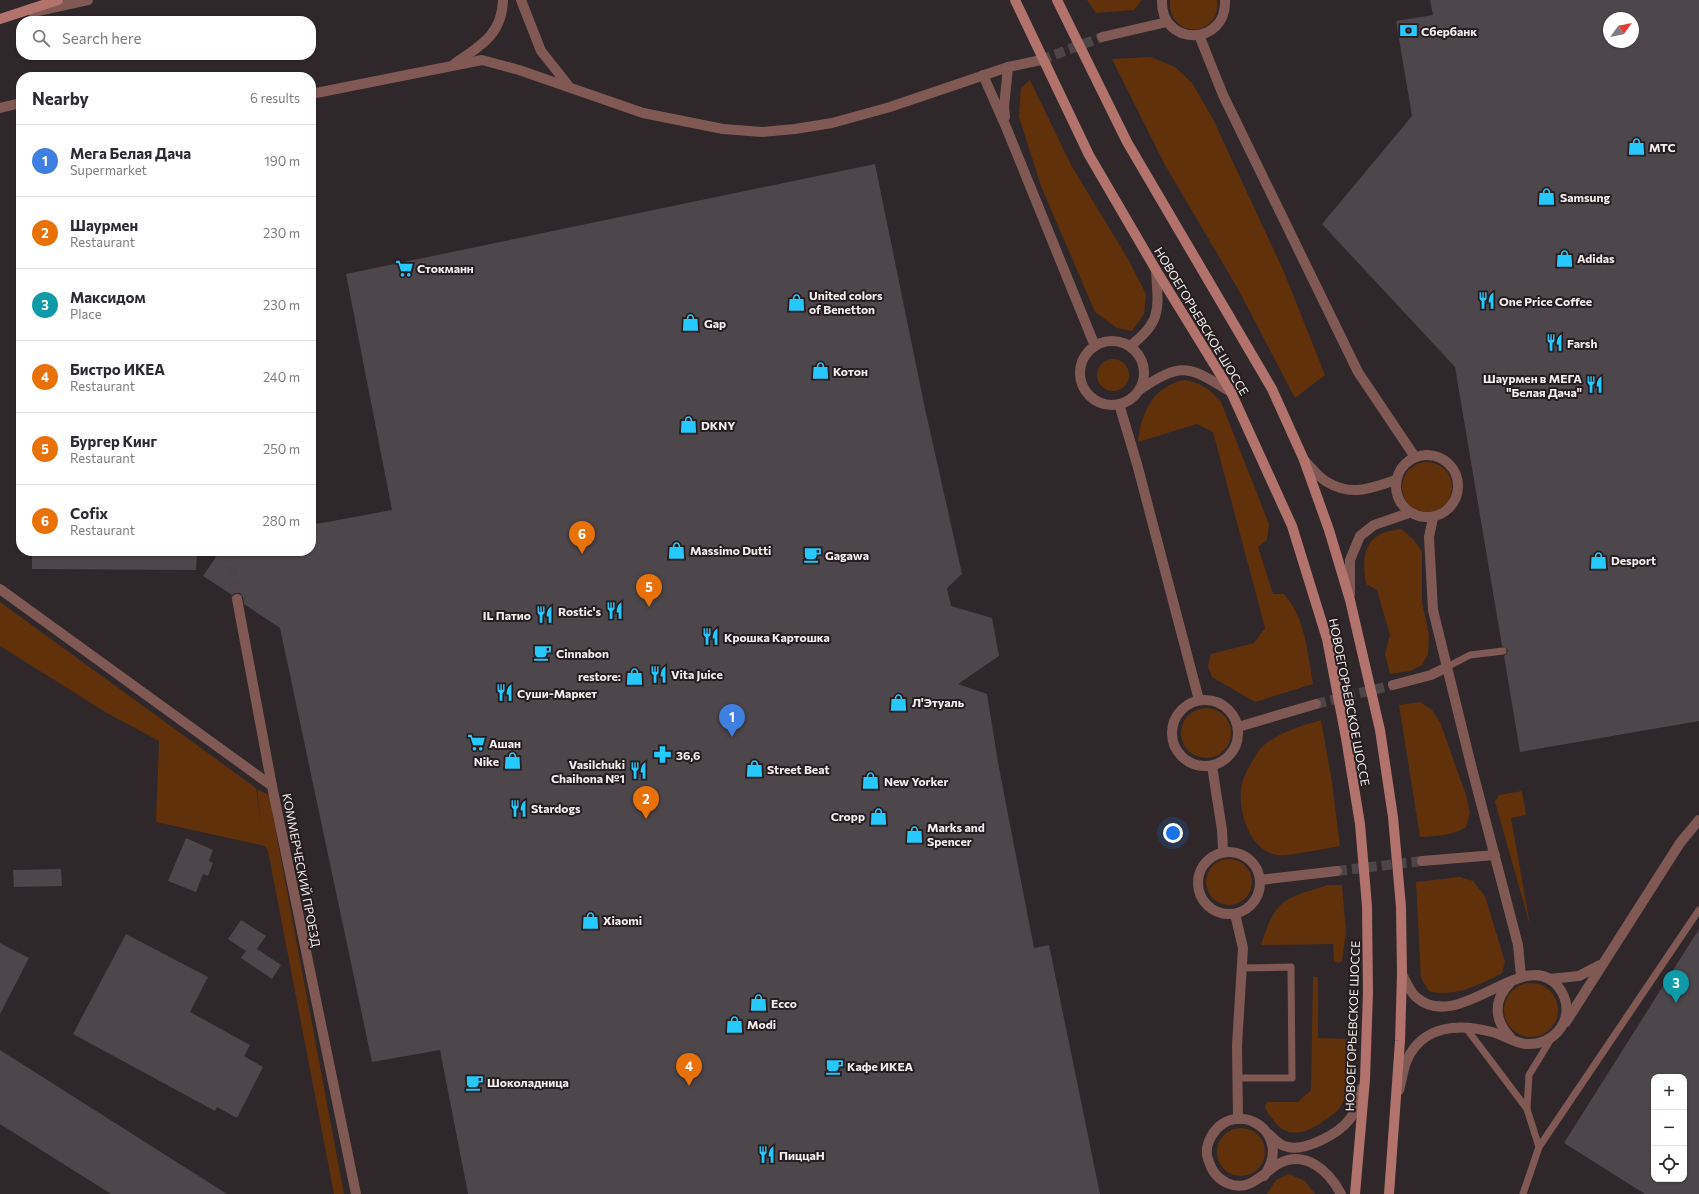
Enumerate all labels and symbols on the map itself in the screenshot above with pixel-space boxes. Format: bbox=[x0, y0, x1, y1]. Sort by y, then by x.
north arrow bbox=[1603, 12, 1639, 48]
bank icon: Сбербанк bbox=[1398, 21, 1418, 41]
place label: Сбербанк bbox=[1421, 24, 1477, 38]
shop icon: МТС bbox=[1626, 137, 1646, 157]
place label: МТС bbox=[1649, 140, 1676, 154]
shop icon: Samsung bbox=[1537, 187, 1557, 207]
place label: Samsung bbox=[1560, 190, 1610, 204]
street label: НОВОЕГОРЬЕВСКОЕ ШОССЕ bbox=[1152, 244, 1252, 398]
shop icon: Adidas bbox=[1554, 248, 1574, 268]
place label: Adidas bbox=[1577, 251, 1615, 265]
supermarket icon: Стокманн bbox=[394, 258, 414, 278]
place label: Стокманн bbox=[417, 261, 474, 275]
place label: United colors of Benetton bbox=[809, 288, 883, 316]
restaurant icon: One Price Coffee bbox=[1476, 291, 1496, 311]
shop icon: United colors of Benetton bbox=[786, 292, 806, 312]
place label: One Price Coffee bbox=[1499, 294, 1592, 308]
shop icon: Gap bbox=[681, 313, 701, 333]
place label: Gap bbox=[704, 316, 726, 330]
restaurant icon: Farsh bbox=[1544, 333, 1564, 353]
place label: Farsh bbox=[1567, 336, 1597, 350]
shop icon: Котон bbox=[810, 361, 830, 381]
place label: Котон bbox=[833, 364, 868, 378]
place label: Шаурмен в МЕГА "Белая Дача" bbox=[1483, 371, 1582, 399]
restaurant icon: Шаурмен в МЕГА "Белая Дача" bbox=[1585, 375, 1605, 395]
shop icon: DKNY bbox=[678, 415, 698, 435]
place label: DKNY bbox=[701, 418, 735, 432]
pin: 6 bbox=[569, 521, 595, 554]
shop icon: Massimo Dutti bbox=[667, 540, 687, 560]
place label: Massimo Dutti bbox=[690, 543, 771, 557]
cafe icon: Gagawa bbox=[802, 545, 822, 565]
place label: Gagawa bbox=[825, 548, 869, 562]
shop icon: Desport bbox=[1588, 550, 1608, 570]
place label: Desport bbox=[1611, 553, 1656, 567]
pin: 5 bbox=[636, 574, 662, 607]
restaurant icon: Rostic's bbox=[604, 601, 624, 621]
place label: Rostic's bbox=[558, 604, 601, 618]
restaurant icon: IL Патио bbox=[534, 605, 554, 625]
place label: IL Патио bbox=[483, 608, 531, 622]
street label: НОВОЕГОРЬЕВСКОЕ ШОССЕ bbox=[1327, 617, 1373, 787]
restaurant icon: Крошка Картошка bbox=[701, 627, 721, 647]
place label: Крошка Картошка bbox=[724, 630, 830, 644]
cafe icon: Cinnabon bbox=[533, 643, 553, 663]
place label: Cinnabon bbox=[556, 646, 609, 660]
restaurant icon: Vita Juice bbox=[648, 664, 668, 684]
shop icon: restore: bbox=[624, 666, 644, 686]
place label: Vita Juice bbox=[671, 667, 723, 682]
place label: restore: bbox=[578, 669, 621, 683]
restaurant icon: Суши-Маркет bbox=[494, 683, 514, 703]
place label: Суши-Маркет bbox=[517, 686, 597, 700]
shop icon: Л'Этуаль bbox=[889, 692, 909, 712]
place label: Л'Этуаль bbox=[912, 695, 965, 709]
pin: 1 bbox=[719, 704, 745, 737]
supermarket icon: Ашан bbox=[466, 733, 486, 753]
place label: Ашан bbox=[489, 736, 521, 750]
pharmacy icon: 36,6 bbox=[653, 745, 673, 765]
place label: 36,6 bbox=[676, 748, 700, 762]
shop icon: Nike bbox=[502, 751, 522, 771]
place label: Nike bbox=[474, 754, 499, 768]
place label: Vasilchuki Chaihona №1 bbox=[551, 757, 625, 785]
shop icon: Street Beat bbox=[744, 759, 764, 779]
restaurant icon: Vasilchuki Chaihona №1 bbox=[628, 761, 648, 781]
place label: Street Beat bbox=[767, 762, 830, 776]
shop icon: New Yorker bbox=[861, 771, 881, 791]
place label: New Yorker bbox=[884, 774, 948, 788]
pin: 2 bbox=[633, 786, 659, 819]
street label: КОММЕРЧЕСКИЙ ПРОЕЗД bbox=[280, 792, 324, 949]
restaurant icon: Stardogs bbox=[508, 798, 528, 818]
place label: Stardogs bbox=[531, 801, 581, 815]
shop icon: Cropp bbox=[868, 806, 888, 826]
place label: Cropp bbox=[831, 809, 865, 823]
place label: Marks and Spencer bbox=[927, 820, 985, 848]
your location bbox=[1163, 823, 1183, 843]
shop icon: Marks and Spencer bbox=[904, 824, 924, 844]
shop icon: Xiaomi bbox=[580, 910, 600, 930]
place label: Xiaomi bbox=[603, 913, 642, 927]
street label: НОВОЕГОРЬЕВСКОЕ ШОССЕ bbox=[1342, 941, 1362, 1111]
pin: 3 bbox=[1663, 970, 1689, 1003]
shop icon: Ecco bbox=[748, 993, 768, 1013]
place label: Ecco bbox=[771, 996, 797, 1010]
shop icon: Modi bbox=[724, 1014, 744, 1034]
place label: Modi bbox=[747, 1017, 776, 1031]
pin: 4 bbox=[676, 1053, 702, 1086]
cafe icon: Кафе ИКЕА bbox=[824, 1056, 844, 1076]
place label: Кафе ИКЕА bbox=[847, 1059, 914, 1073]
cafe icon: Шоколадница bbox=[464, 1072, 484, 1092]
place label: Шоколадница bbox=[487, 1075, 569, 1089]
restaurant icon: ПиццаН bbox=[756, 1145, 776, 1165]
place label: ПиццаН bbox=[779, 1148, 825, 1162]

